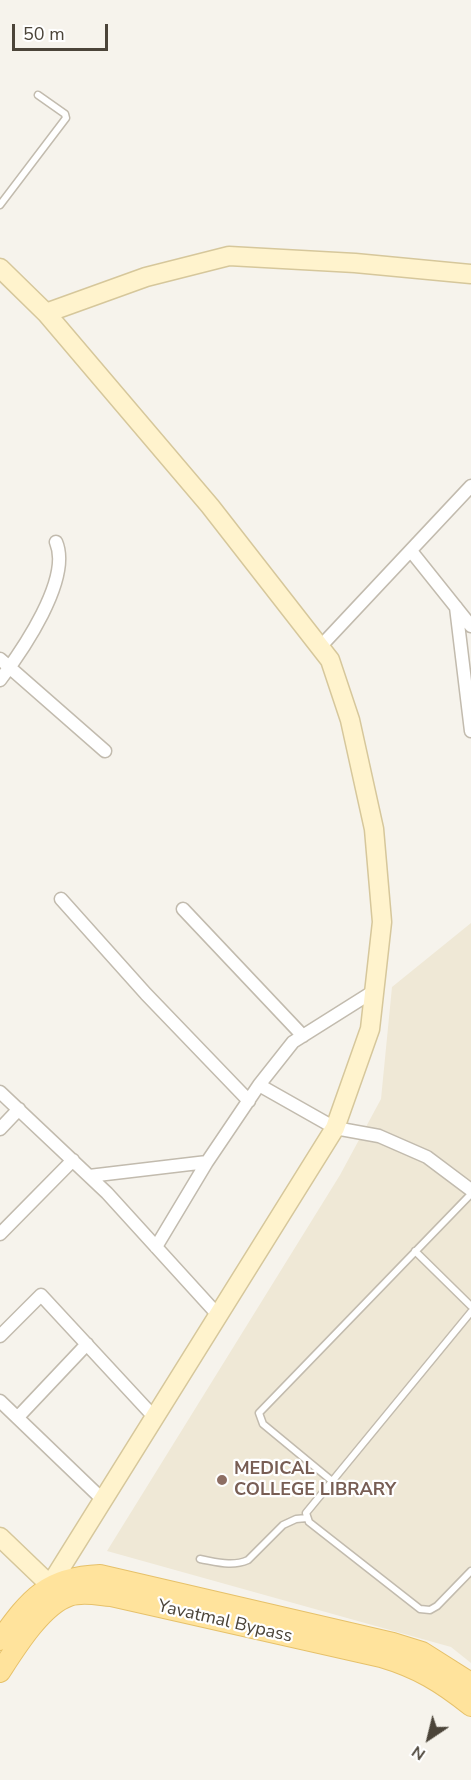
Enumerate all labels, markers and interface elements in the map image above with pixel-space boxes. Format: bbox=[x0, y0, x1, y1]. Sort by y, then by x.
scale bar bbox=[15, 12, 111, 50]
text: 50 m bbox=[23, 22, 65, 46]
place label: MEDICAL COLLEGE LIBRARY bbox=[234, 1459, 396, 1502]
marker: MEDICAL COLLEGE LIBRARY bbox=[215, 1473, 229, 1487]
street label: Yavatmal Bypass bbox=[156, 1596, 294, 1648]
north arrow bbox=[399, 1708, 459, 1768]
text: N bbox=[407, 1740, 430, 1765]

